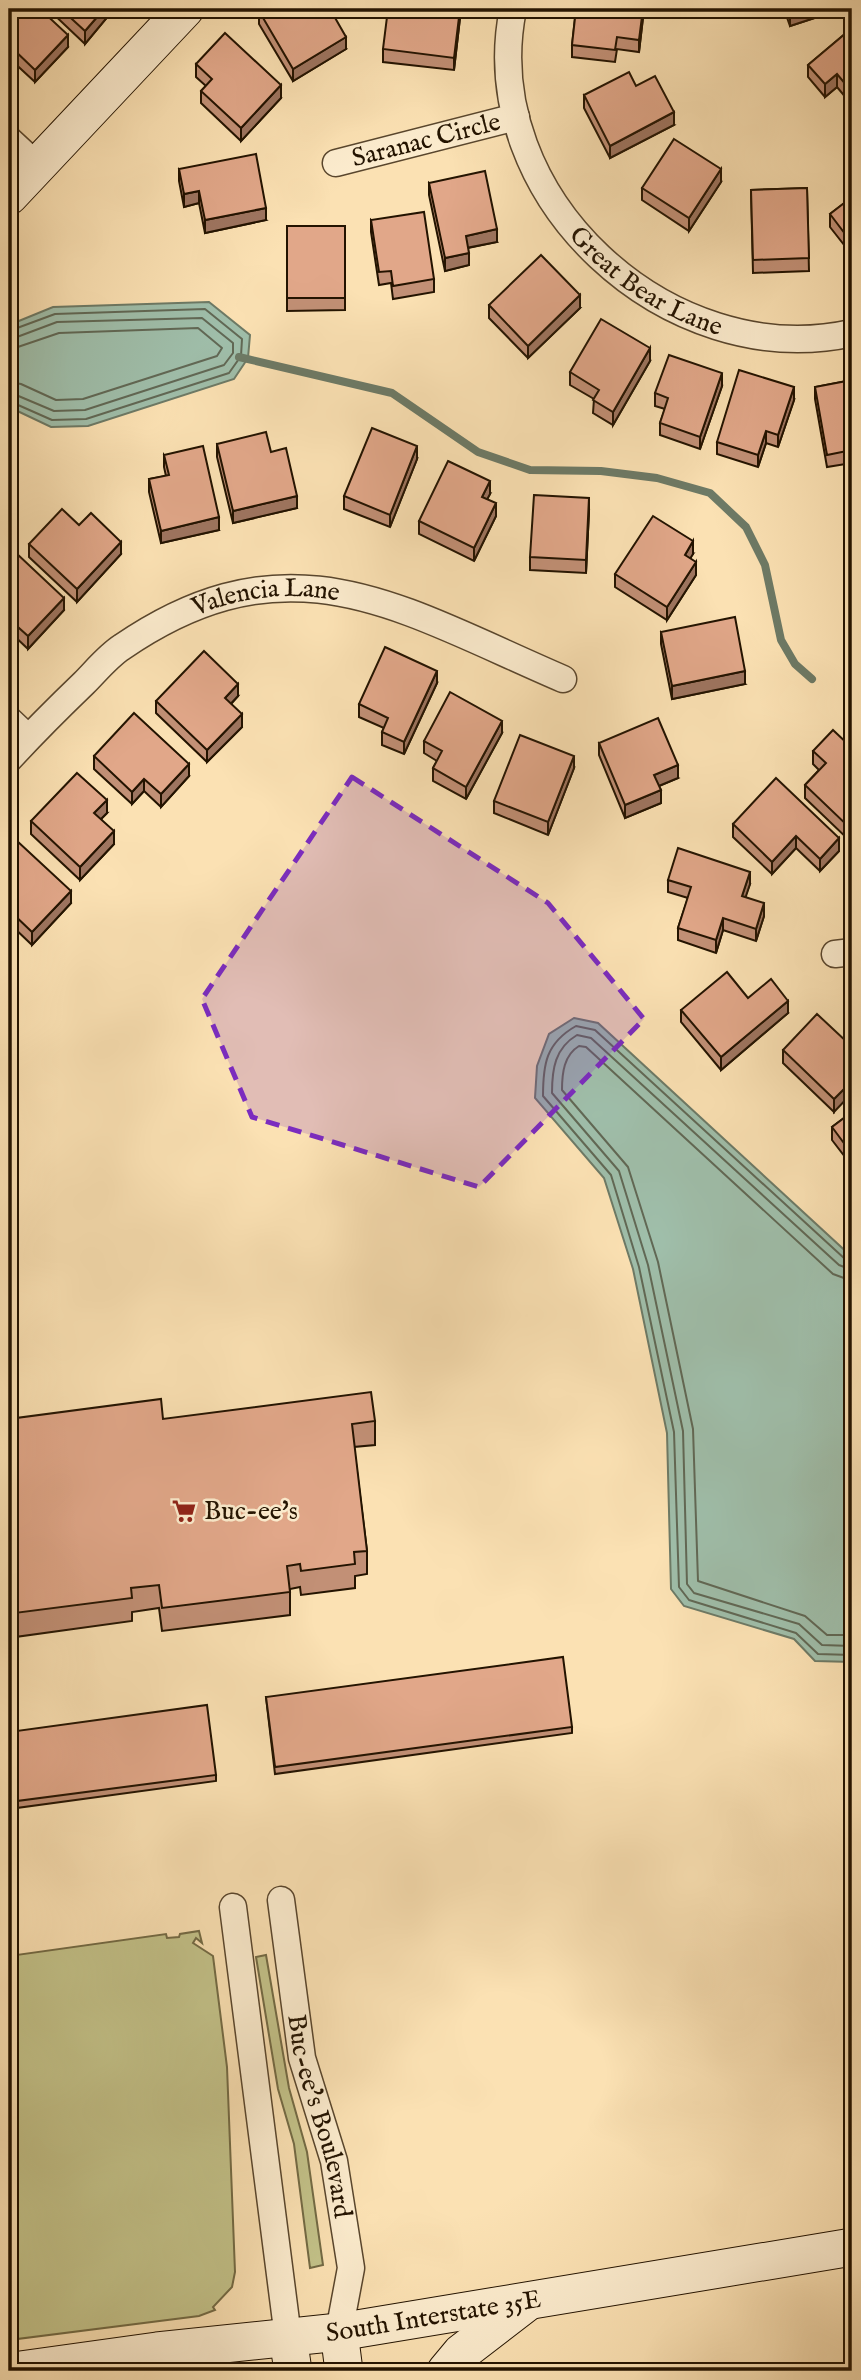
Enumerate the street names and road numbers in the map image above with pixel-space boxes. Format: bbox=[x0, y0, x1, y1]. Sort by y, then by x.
street label: Saranac Circle bbox=[348, 105, 504, 175]
street label: Great Bear Lane bbox=[562, 219, 727, 343]
street label: Valencia Lane bbox=[186, 572, 342, 624]
street label: Buc-ee's Boulevard bbox=[280, 2012, 359, 2220]
street label: South Interstate 35E bbox=[324, 2282, 543, 2350]

